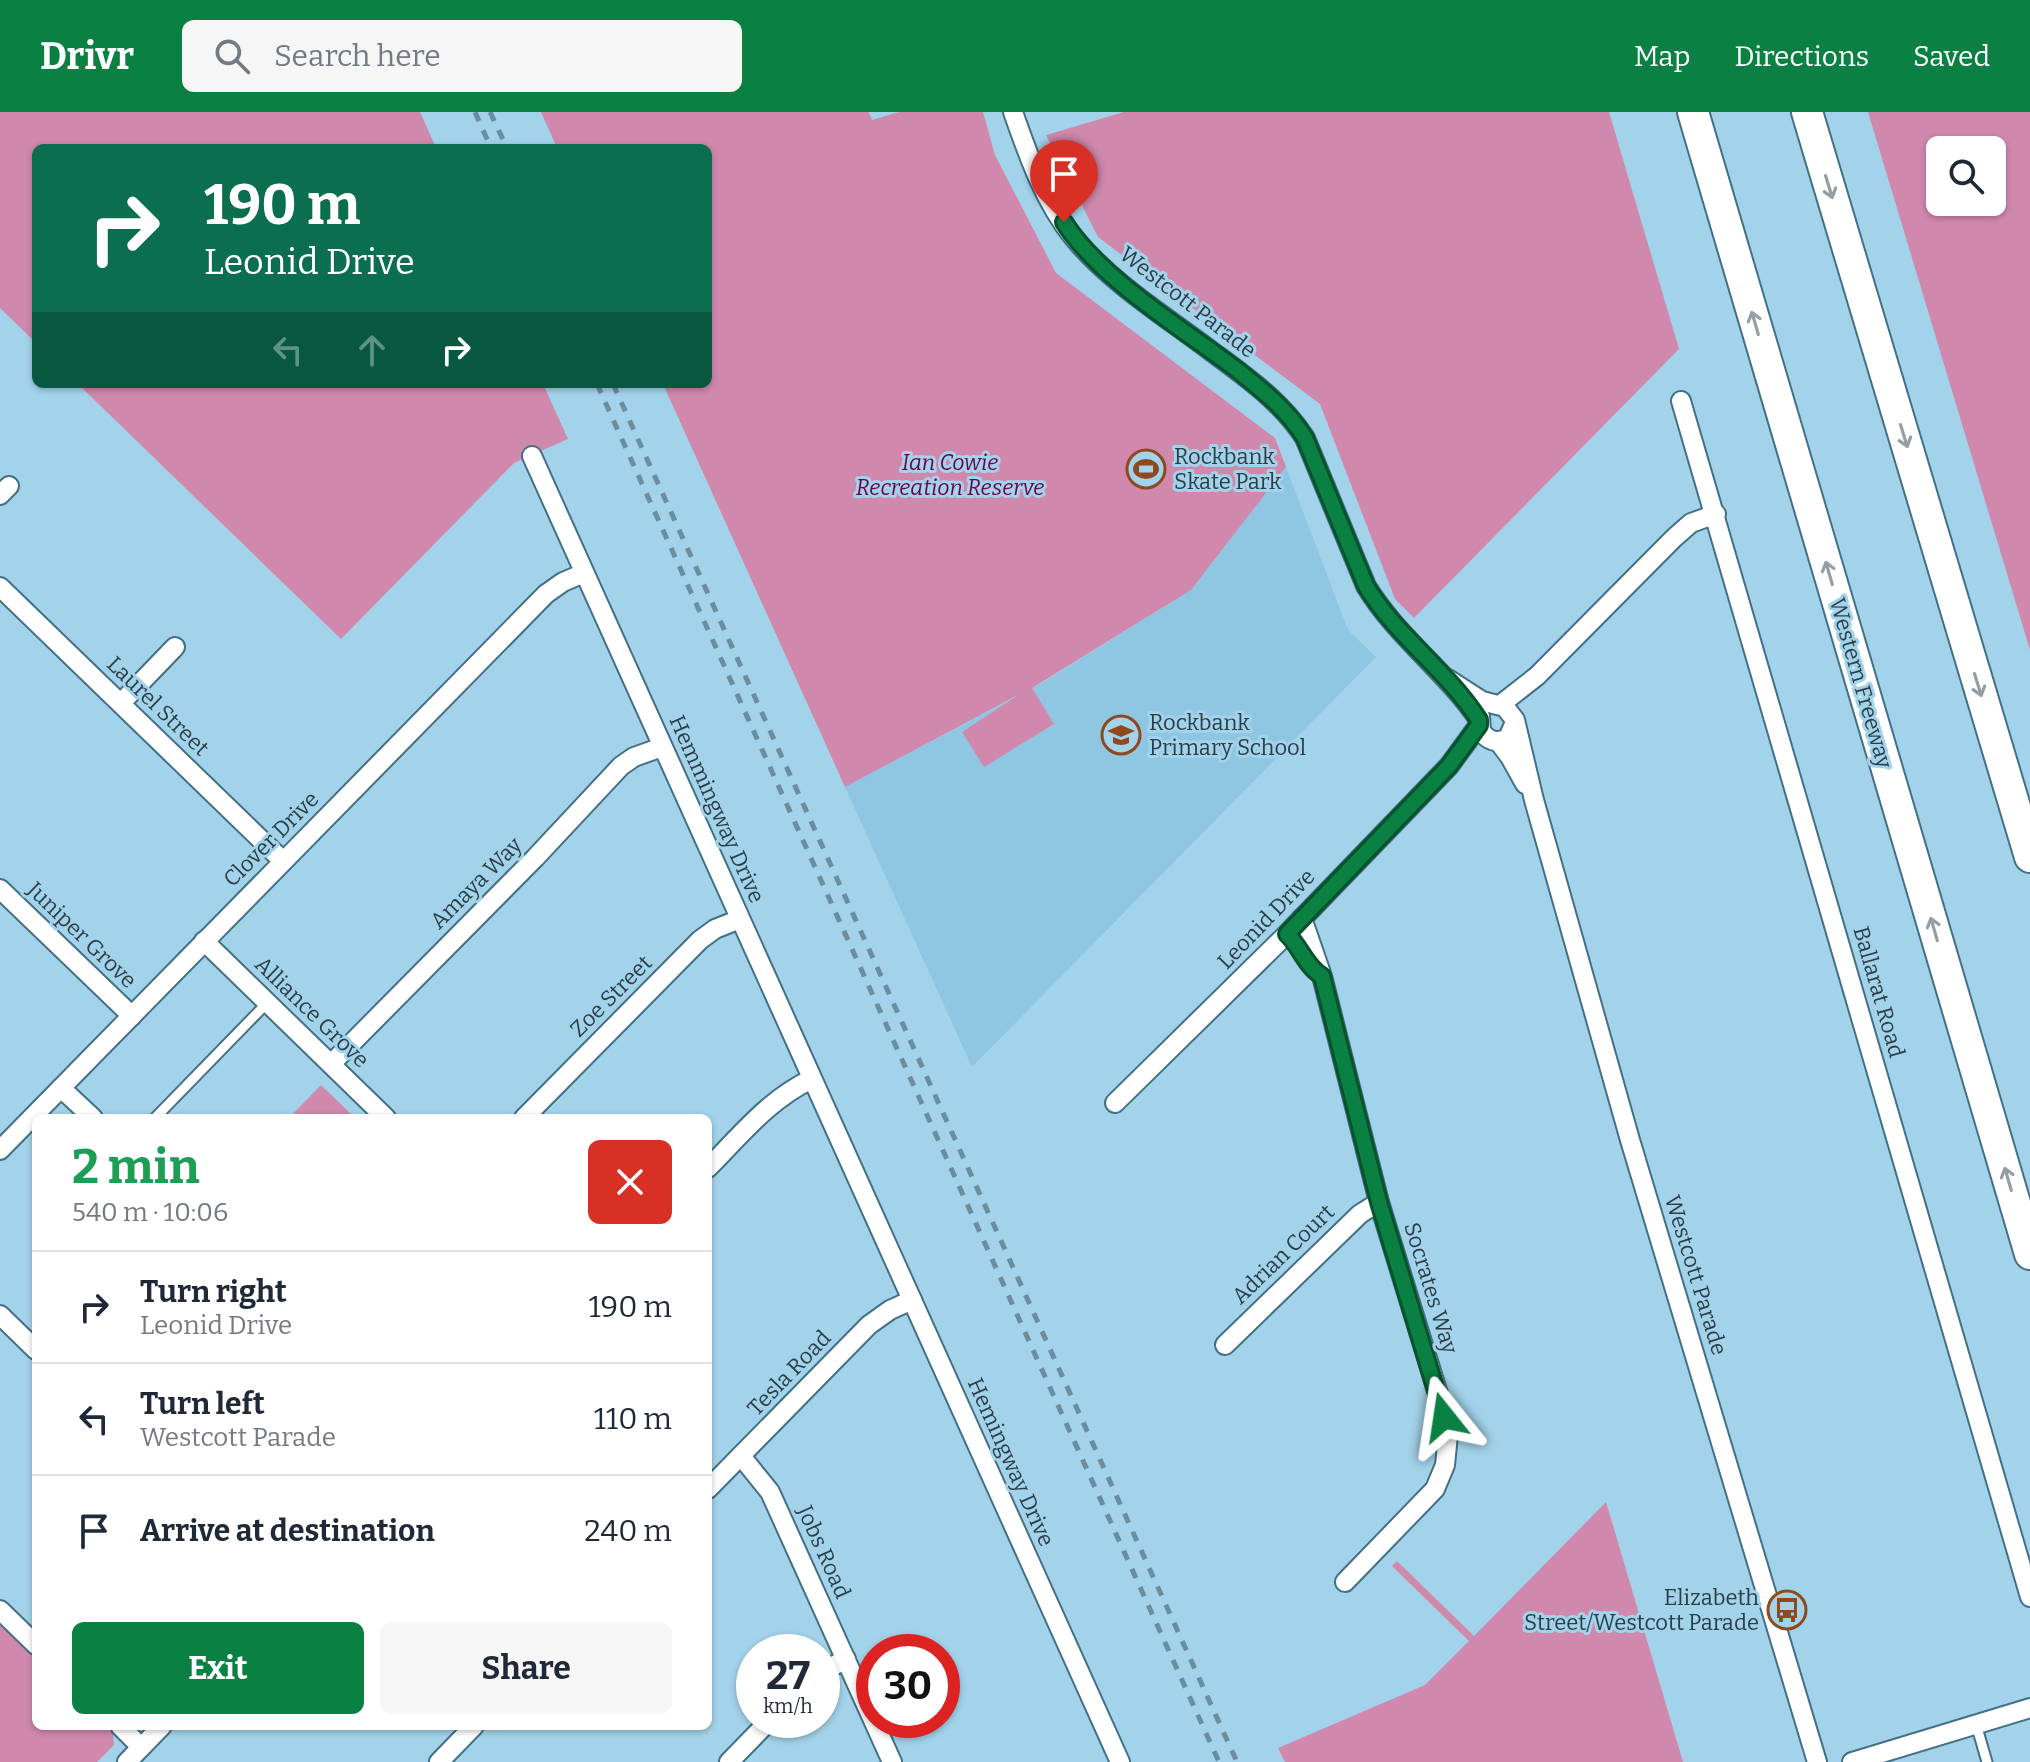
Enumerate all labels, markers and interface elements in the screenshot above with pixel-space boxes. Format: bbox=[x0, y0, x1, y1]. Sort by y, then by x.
search box bbox=[182, 20, 742, 92]
text: Drivr bbox=[40, 33, 134, 79]
icon: search bbox=[210, 34, 254, 78]
text: Search here bbox=[274, 38, 441, 74]
text: Map bbox=[1634, 40, 1690, 73]
text: Directions bbox=[1734, 40, 1869, 73]
text: Saved bbox=[1913, 40, 1990, 73]
map controls bbox=[1926, 136, 2006, 216]
button: search bbox=[1926, 136, 2006, 216]
pin bbox=[1030, 140, 1098, 222]
icon: arrive bbox=[1042, 152, 1086, 196]
text: 190 m bbox=[204, 172, 360, 239]
one-way arrow bbox=[1822, 173, 1837, 199]
icon: right bbox=[72, 176, 176, 280]
text: Leonid Drive bbox=[204, 240, 415, 284]
street label: Westcott Parade bbox=[1114, 240, 1262, 364]
one-way arrow bbox=[1747, 311, 1762, 337]
icon: left bbox=[266, 328, 310, 372]
icon: ahead bbox=[350, 328, 394, 372]
icon: right bbox=[434, 328, 478, 372]
one-way arrow bbox=[1897, 422, 1912, 448]
place label: Rockbank Skate Park bbox=[1174, 443, 1282, 495]
sports icon: Rockbank Skate Park bbox=[1125, 448, 1167, 490]
park label: Ian Cowie Recreation Reserve bbox=[856, 449, 1044, 501]
one-way arrow bbox=[1821, 560, 1836, 586]
street label: Western Freeway bbox=[1824, 595, 1898, 772]
street label: Laurel Street bbox=[101, 651, 215, 761]
one-way arrow bbox=[1971, 671, 1986, 697]
place label: Rockbank Primary School bbox=[1149, 709, 1306, 761]
street label: Hemmingway Drive bbox=[663, 711, 771, 907]
school or university icon: Rockbank Primary School bbox=[1100, 714, 1142, 756]
street label: Clover Drive bbox=[218, 786, 324, 892]
street label: Amaya Way bbox=[424, 831, 528, 935]
street label: Leonid Drive bbox=[1212, 863, 1320, 975]
street label: Juniper Grove bbox=[21, 876, 142, 994]
one-way arrow bbox=[1926, 917, 1941, 943]
street label: Ballarat Road bbox=[1847, 923, 1911, 1061]
street label: Zoe Street bbox=[564, 949, 658, 1043]
street label: Alliance Grove bbox=[249, 951, 375, 1073]
text: 2 min bbox=[72, 1138, 200, 1196]
button: close bbox=[588, 1140, 672, 1224]
one-way arrow bbox=[2000, 1166, 2015, 1192]
street label: Westcott Parade bbox=[1659, 1192, 1733, 1358]
text: 540 m · 10:06 bbox=[72, 1197, 228, 1228]
street label: Adrian Court bbox=[1226, 1198, 1340, 1309]
street label: Socrates Way bbox=[1398, 1219, 1464, 1357]
text: Turn right bbox=[140, 1274, 287, 1310]
icon: right bbox=[72, 1285, 116, 1329]
text: 190 m bbox=[588, 1289, 672, 1325]
text: Leonid Drive bbox=[140, 1310, 292, 1341]
street label: Tesla Road bbox=[742, 1325, 836, 1421]
street label: Hemingway Drive bbox=[962, 1374, 1060, 1550]
position arrow bbox=[1402, 1375, 1486, 1459]
text: Turn left bbox=[140, 1386, 265, 1422]
icon: left bbox=[72, 1397, 116, 1441]
text: 110 m bbox=[594, 1401, 672, 1437]
text: Westcott Parade bbox=[140, 1422, 336, 1453]
street label: Jobs Road bbox=[791, 1500, 856, 1603]
icon: arrive bbox=[72, 1509, 116, 1553]
text: Arrive at destination bbox=[140, 1513, 435, 1549]
text: 240 m bbox=[584, 1513, 672, 1549]
place label: Elizabeth Street/Westcott Parade bbox=[1524, 1584, 1759, 1636]
bus stop icon: Elizabeth Street/Westcott Parade bbox=[1766, 1589, 1808, 1631]
button: Exit bbox=[72, 1622, 364, 1714]
button: Share bbox=[380, 1622, 672, 1714]
speed limit sign: 30 bbox=[856, 1634, 960, 1738]
text: 27 bbox=[766, 1652, 810, 1700]
text: km/h bbox=[763, 1694, 813, 1718]

